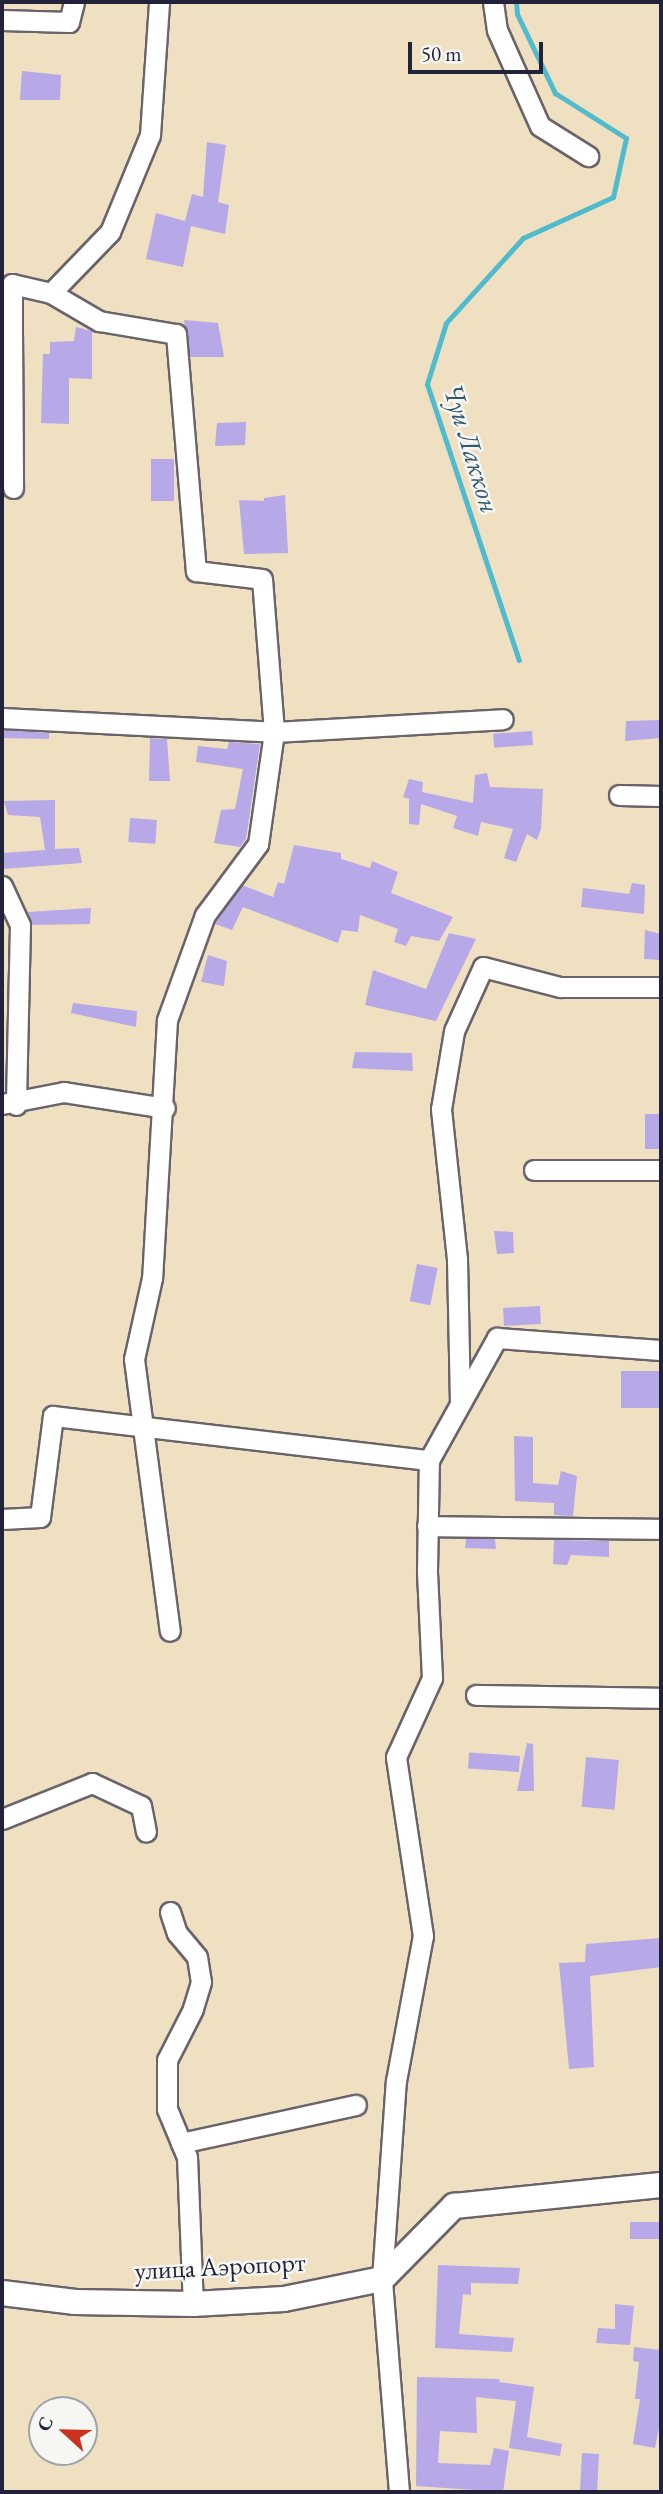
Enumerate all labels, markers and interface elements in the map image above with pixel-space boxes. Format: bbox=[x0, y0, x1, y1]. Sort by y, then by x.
scale bar bbox=[411, 28, 546, 72]
text: 50 m bbox=[421, 40, 462, 67]
water label: Чуи Лаккон bbox=[436, 379, 508, 517]
street label: улица Аэропорт bbox=[134, 2247, 306, 2287]
north arrow bbox=[28, 2396, 98, 2466]
text: С bbox=[31, 2413, 59, 2435]

